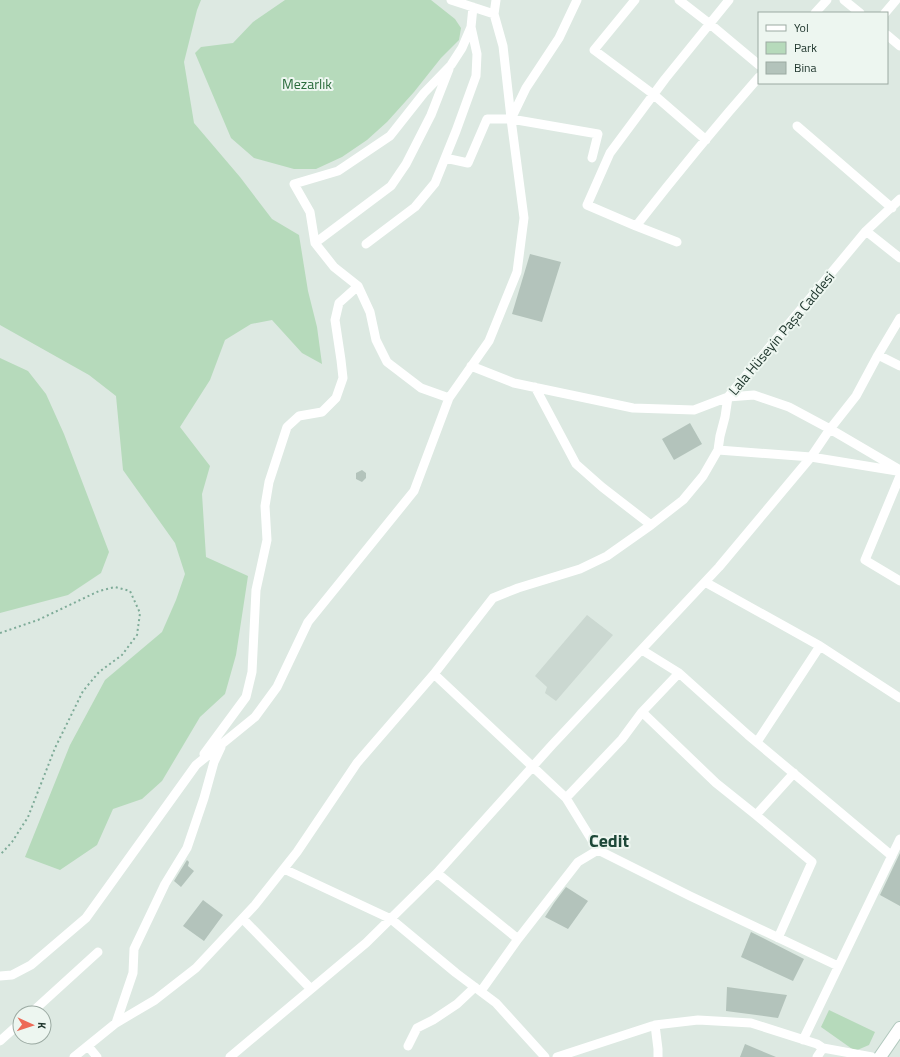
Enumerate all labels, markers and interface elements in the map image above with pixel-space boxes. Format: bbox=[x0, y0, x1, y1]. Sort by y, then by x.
legend bbox=[758, 12, 888, 84]
text: Yol bbox=[794, 18, 809, 37]
text: Park bbox=[794, 38, 817, 57]
text: Bina bbox=[794, 58, 816, 77]
park label: Mezarlık bbox=[282, 73, 332, 94]
street label: Lala Hüseyin Paşa Caddesi bbox=[723, 267, 839, 399]
district label: Cedit bbox=[589, 827, 629, 854]
north arrow bbox=[12, 1005, 52, 1045]
text: K bbox=[34, 1022, 50, 1030]

